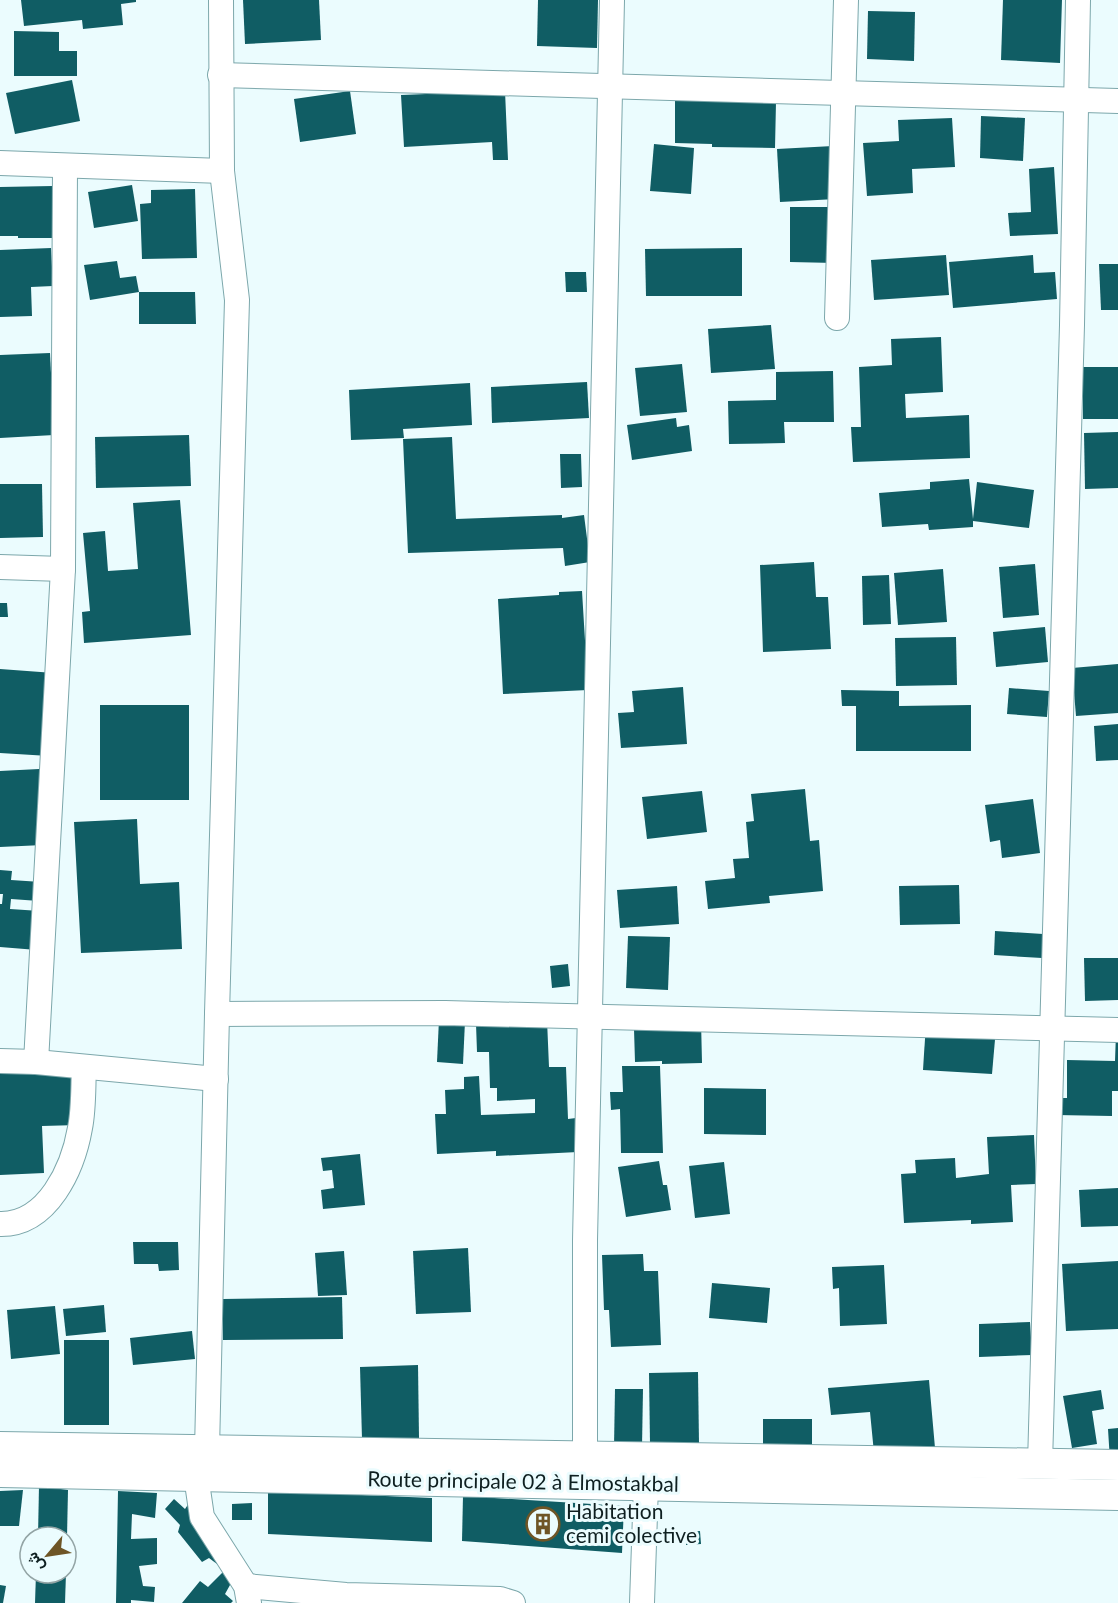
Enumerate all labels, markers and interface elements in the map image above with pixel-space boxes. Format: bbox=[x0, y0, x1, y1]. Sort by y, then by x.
street label: Route principale 02 à Elmostakbal bbox=[367, 1465, 679, 1496]
place label: Habitation cemi colective bbox=[566, 1498, 697, 1547]
building icon: Habitation cemi colective bbox=[525, 1506, 561, 1542]
north arrow bbox=[18, 1525, 78, 1585]
text: ش bbox=[21, 1549, 48, 1576]

